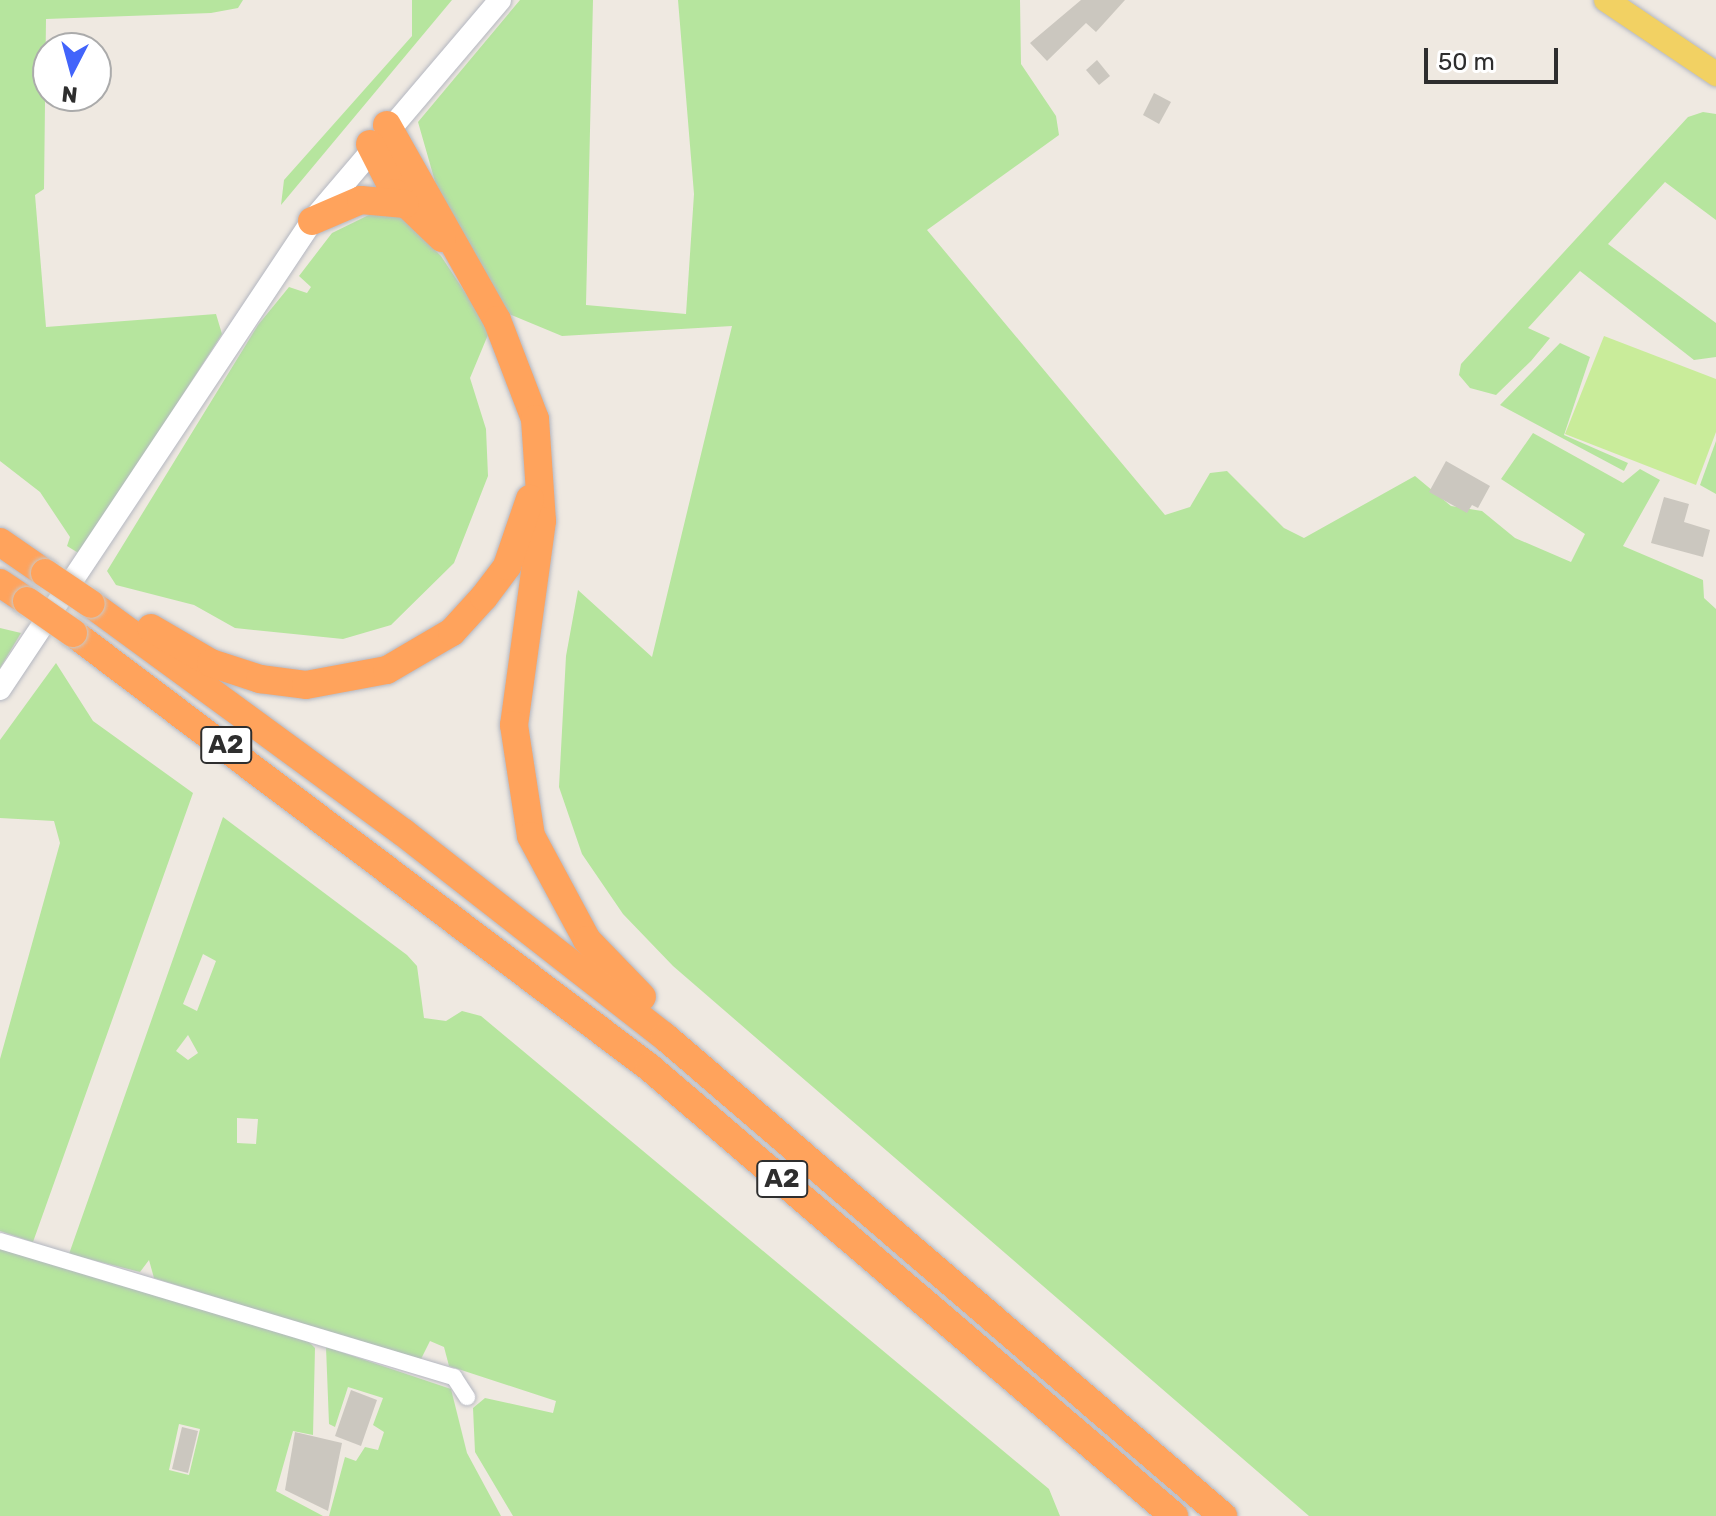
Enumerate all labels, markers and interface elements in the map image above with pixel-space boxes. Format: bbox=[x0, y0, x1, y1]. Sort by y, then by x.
north arrow bbox=[32, 32, 112, 112]
scale bar bbox=[1428, 32, 1562, 82]
text: 50 m bbox=[1438, 48, 1495, 76]
text: N bbox=[60, 80, 79, 109]
road number: A2 bbox=[200, 723, 252, 767]
road number: A2 bbox=[756, 1157, 808, 1201]

